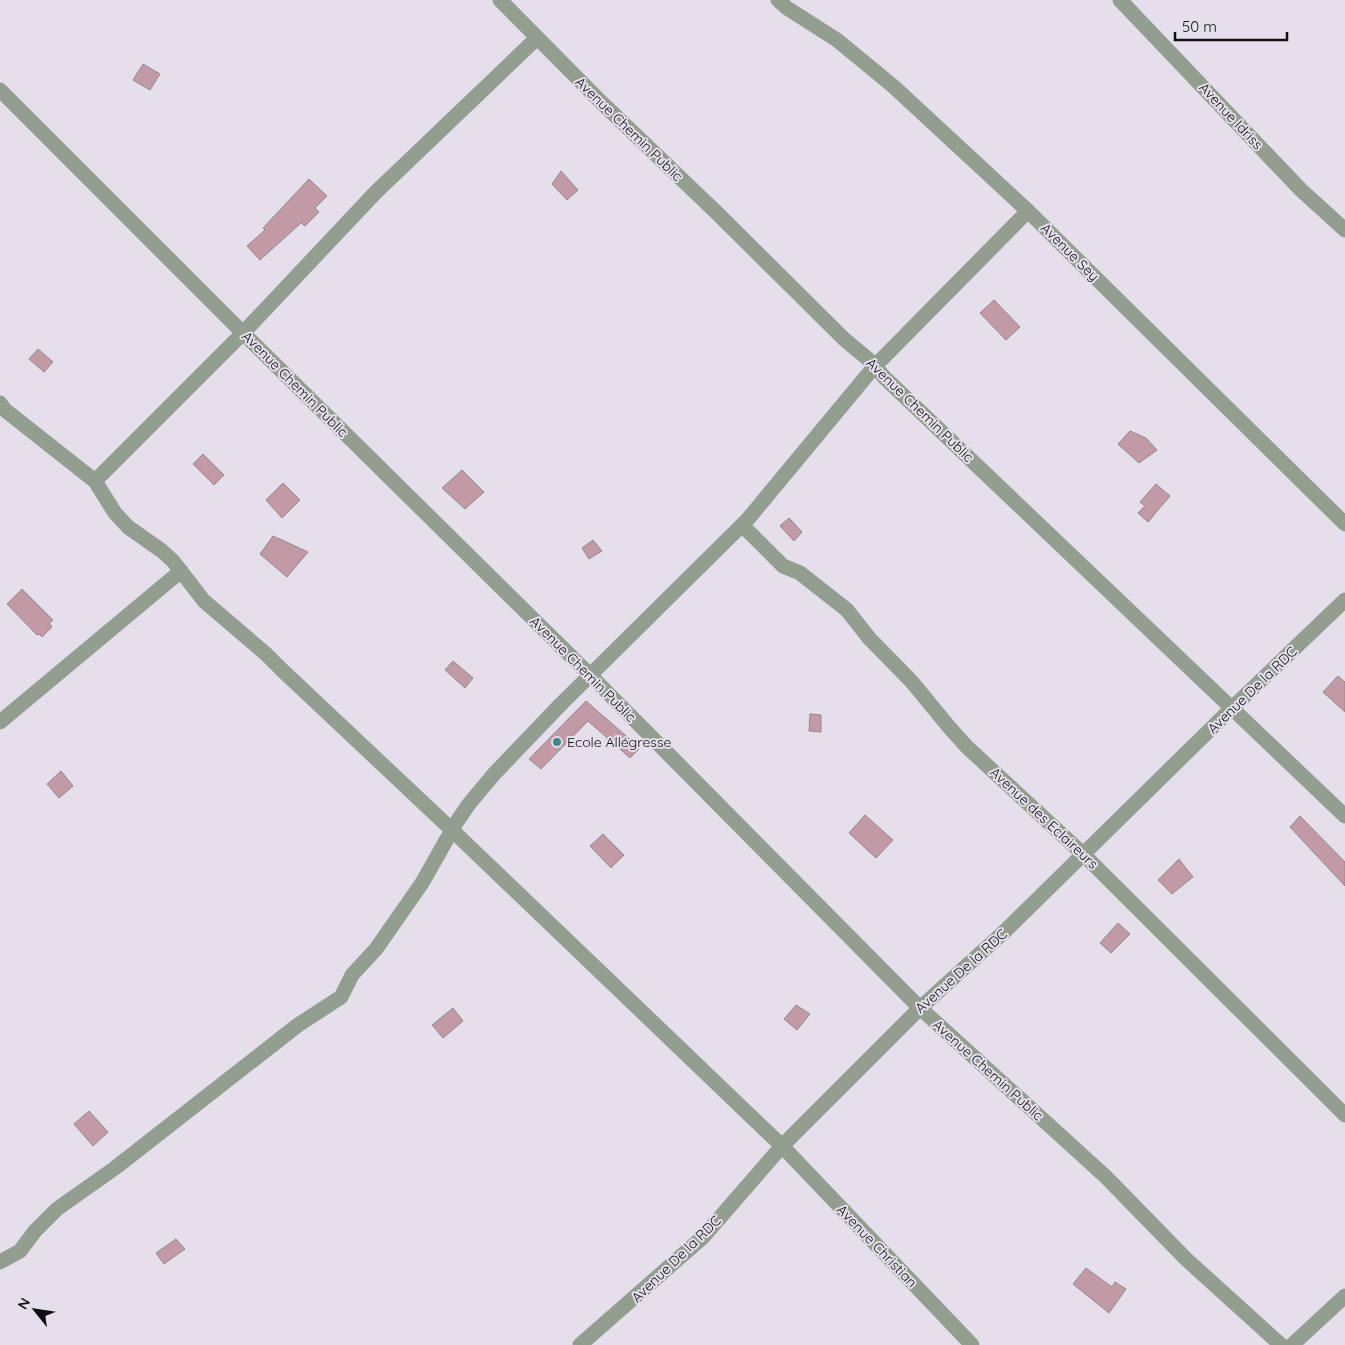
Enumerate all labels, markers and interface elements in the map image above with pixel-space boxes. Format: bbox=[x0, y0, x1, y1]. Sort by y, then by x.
scale bar bbox=[1175, 10, 1288, 42]
text: 50 m bbox=[1182, 17, 1217, 36]
street label: Avenue Chemin Public bbox=[571, 73, 687, 185]
street label: Avenue Idriss bbox=[1195, 79, 1267, 153]
street label: Avenue Sey bbox=[1037, 219, 1103, 285]
street label: Avenue Chemin Public bbox=[238, 327, 352, 441]
street label: Avenue Chemin Public bbox=[862, 354, 978, 466]
street label: Avenue Chemin Public bbox=[526, 612, 640, 726]
street label: Avenue De la RDC bbox=[1203, 643, 1301, 737]
place label: Ecole Allégresse bbox=[567, 733, 671, 751]
marker: Ecole Allégresse bbox=[551, 736, 563, 748]
street label: Avenue des Eclaireurs bbox=[986, 763, 1102, 873]
street label: Avenue De la RDC bbox=[911, 925, 1011, 1017]
street label: Avenue Chemin Public bbox=[929, 1016, 1047, 1124]
street label: Avenue Christian bbox=[833, 1201, 921, 1291]
street label: Avenue De la RDC bbox=[627, 1212, 725, 1306]
north arrow bbox=[10, 1285, 60, 1335]
text: N bbox=[13, 1295, 34, 1312]

